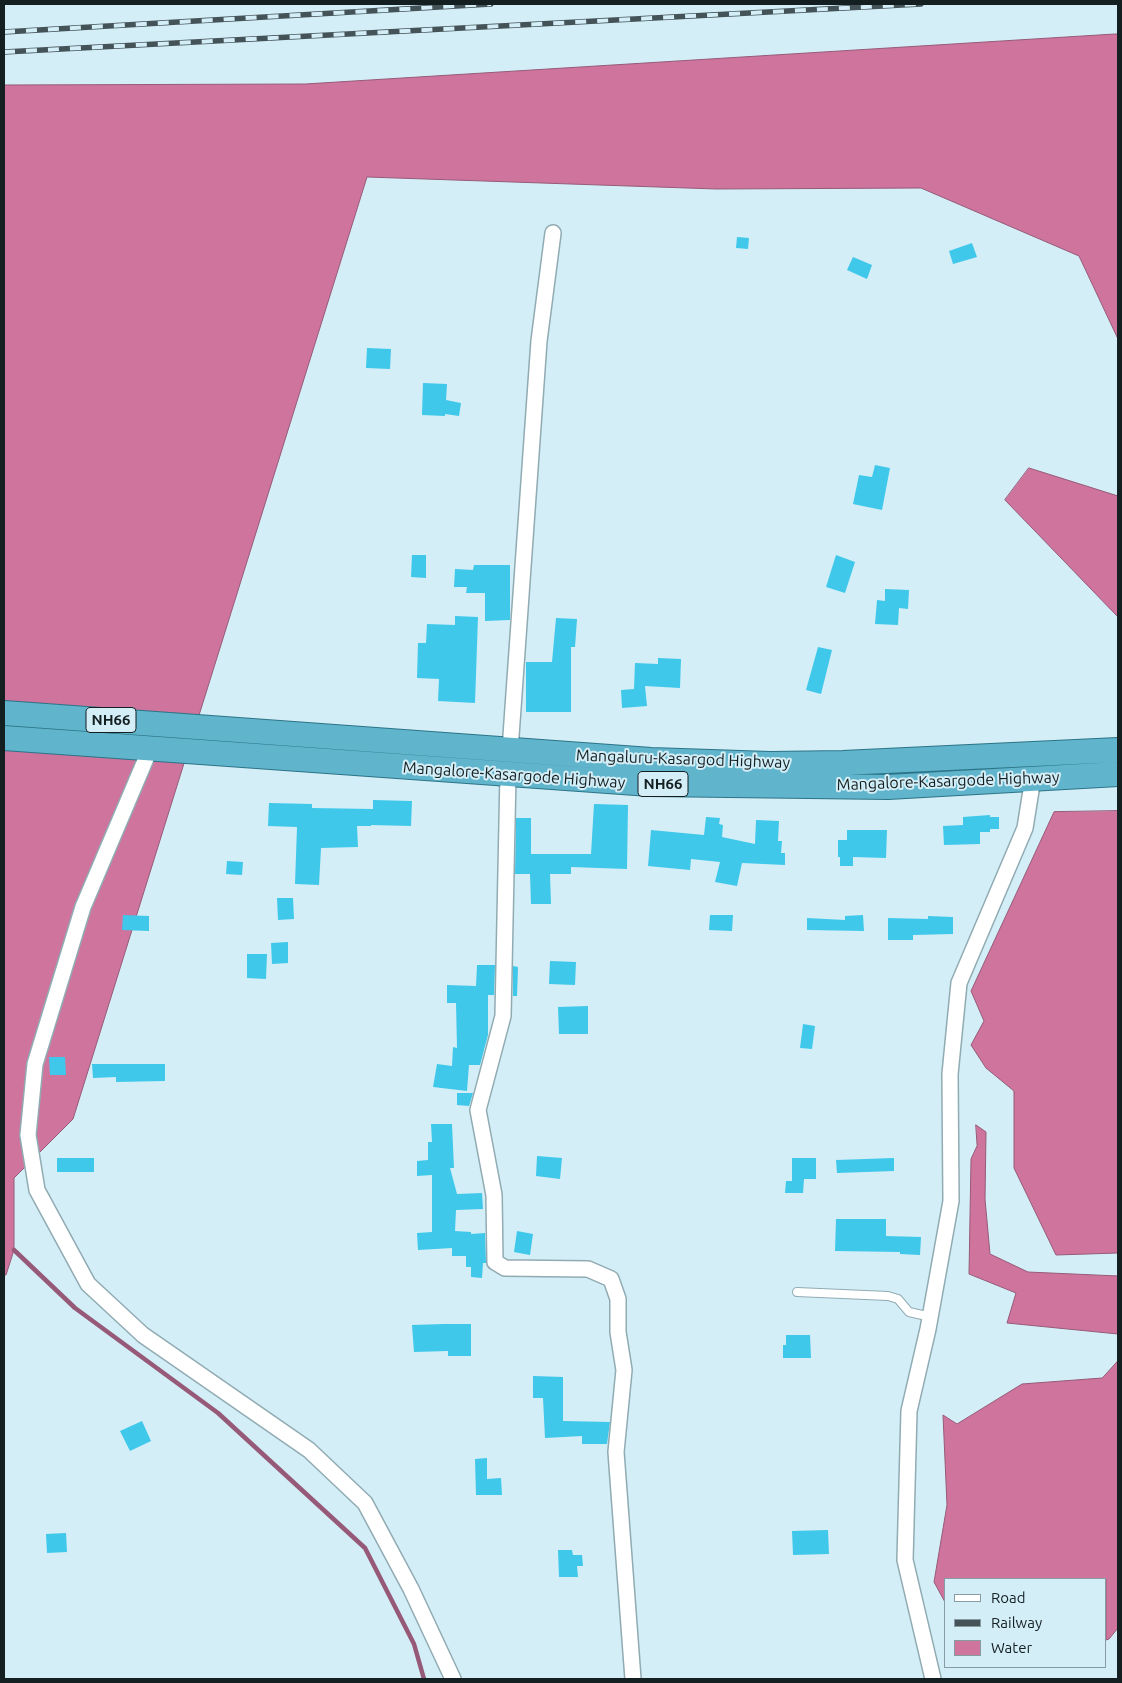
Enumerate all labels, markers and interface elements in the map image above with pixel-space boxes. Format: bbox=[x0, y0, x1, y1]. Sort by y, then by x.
road number: NH66 bbox=[86, 708, 136, 732]
street label: Mangaluru-Kasargod Highway bbox=[576, 746, 790, 772]
street label: Mangalore-Kasargode Highway bbox=[402, 758, 626, 792]
street label: Mangalore-Kasargode Highway bbox=[836, 768, 1060, 794]
road number: NH66 bbox=[638, 772, 688, 796]
legend bbox=[944, 1578, 1107, 1668]
text: Road bbox=[991, 1589, 1026, 1606]
text: Railway bbox=[991, 1614, 1042, 1631]
text: Water bbox=[991, 1639, 1032, 1656]

